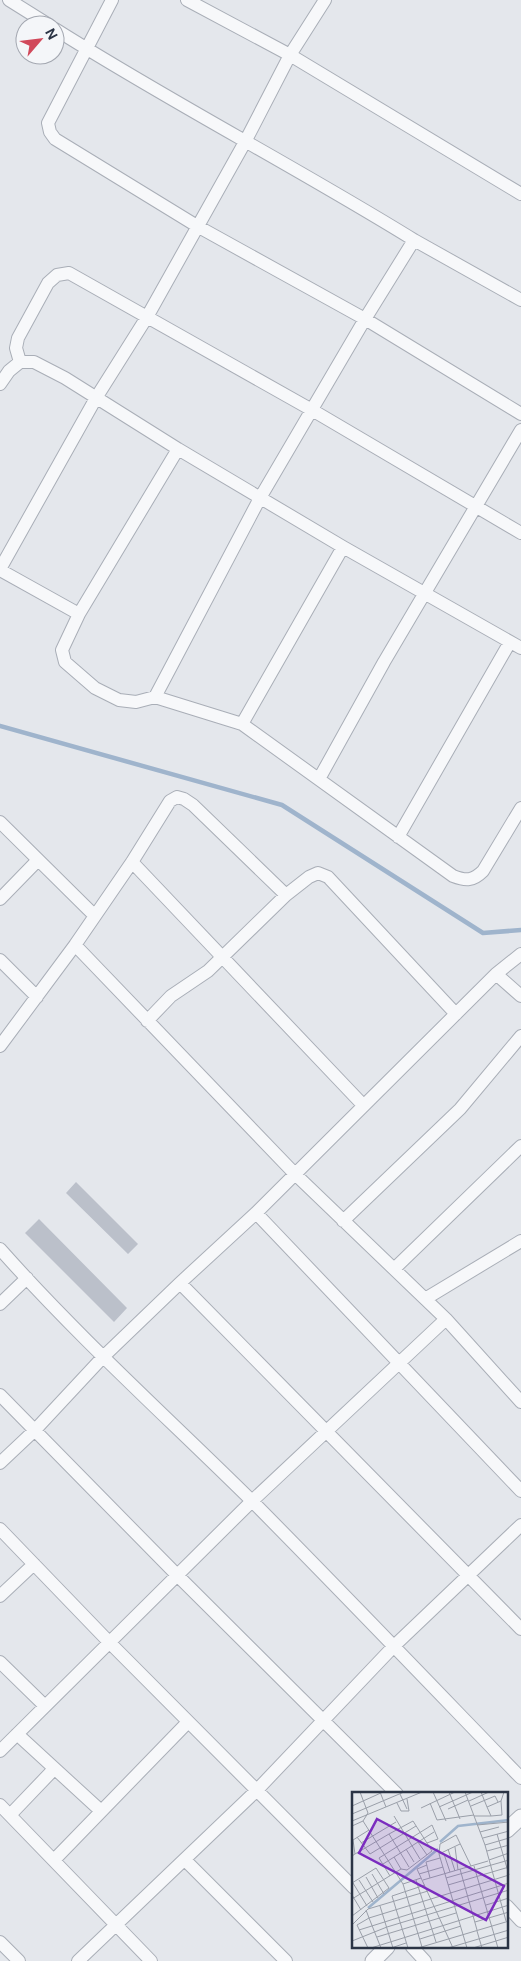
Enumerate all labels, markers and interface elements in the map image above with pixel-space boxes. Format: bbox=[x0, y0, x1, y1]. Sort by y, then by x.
north arrow bbox=[15, 15, 65, 65]
text: N bbox=[41, 25, 62, 43]
inset map bbox=[352, 1792, 508, 1948]

